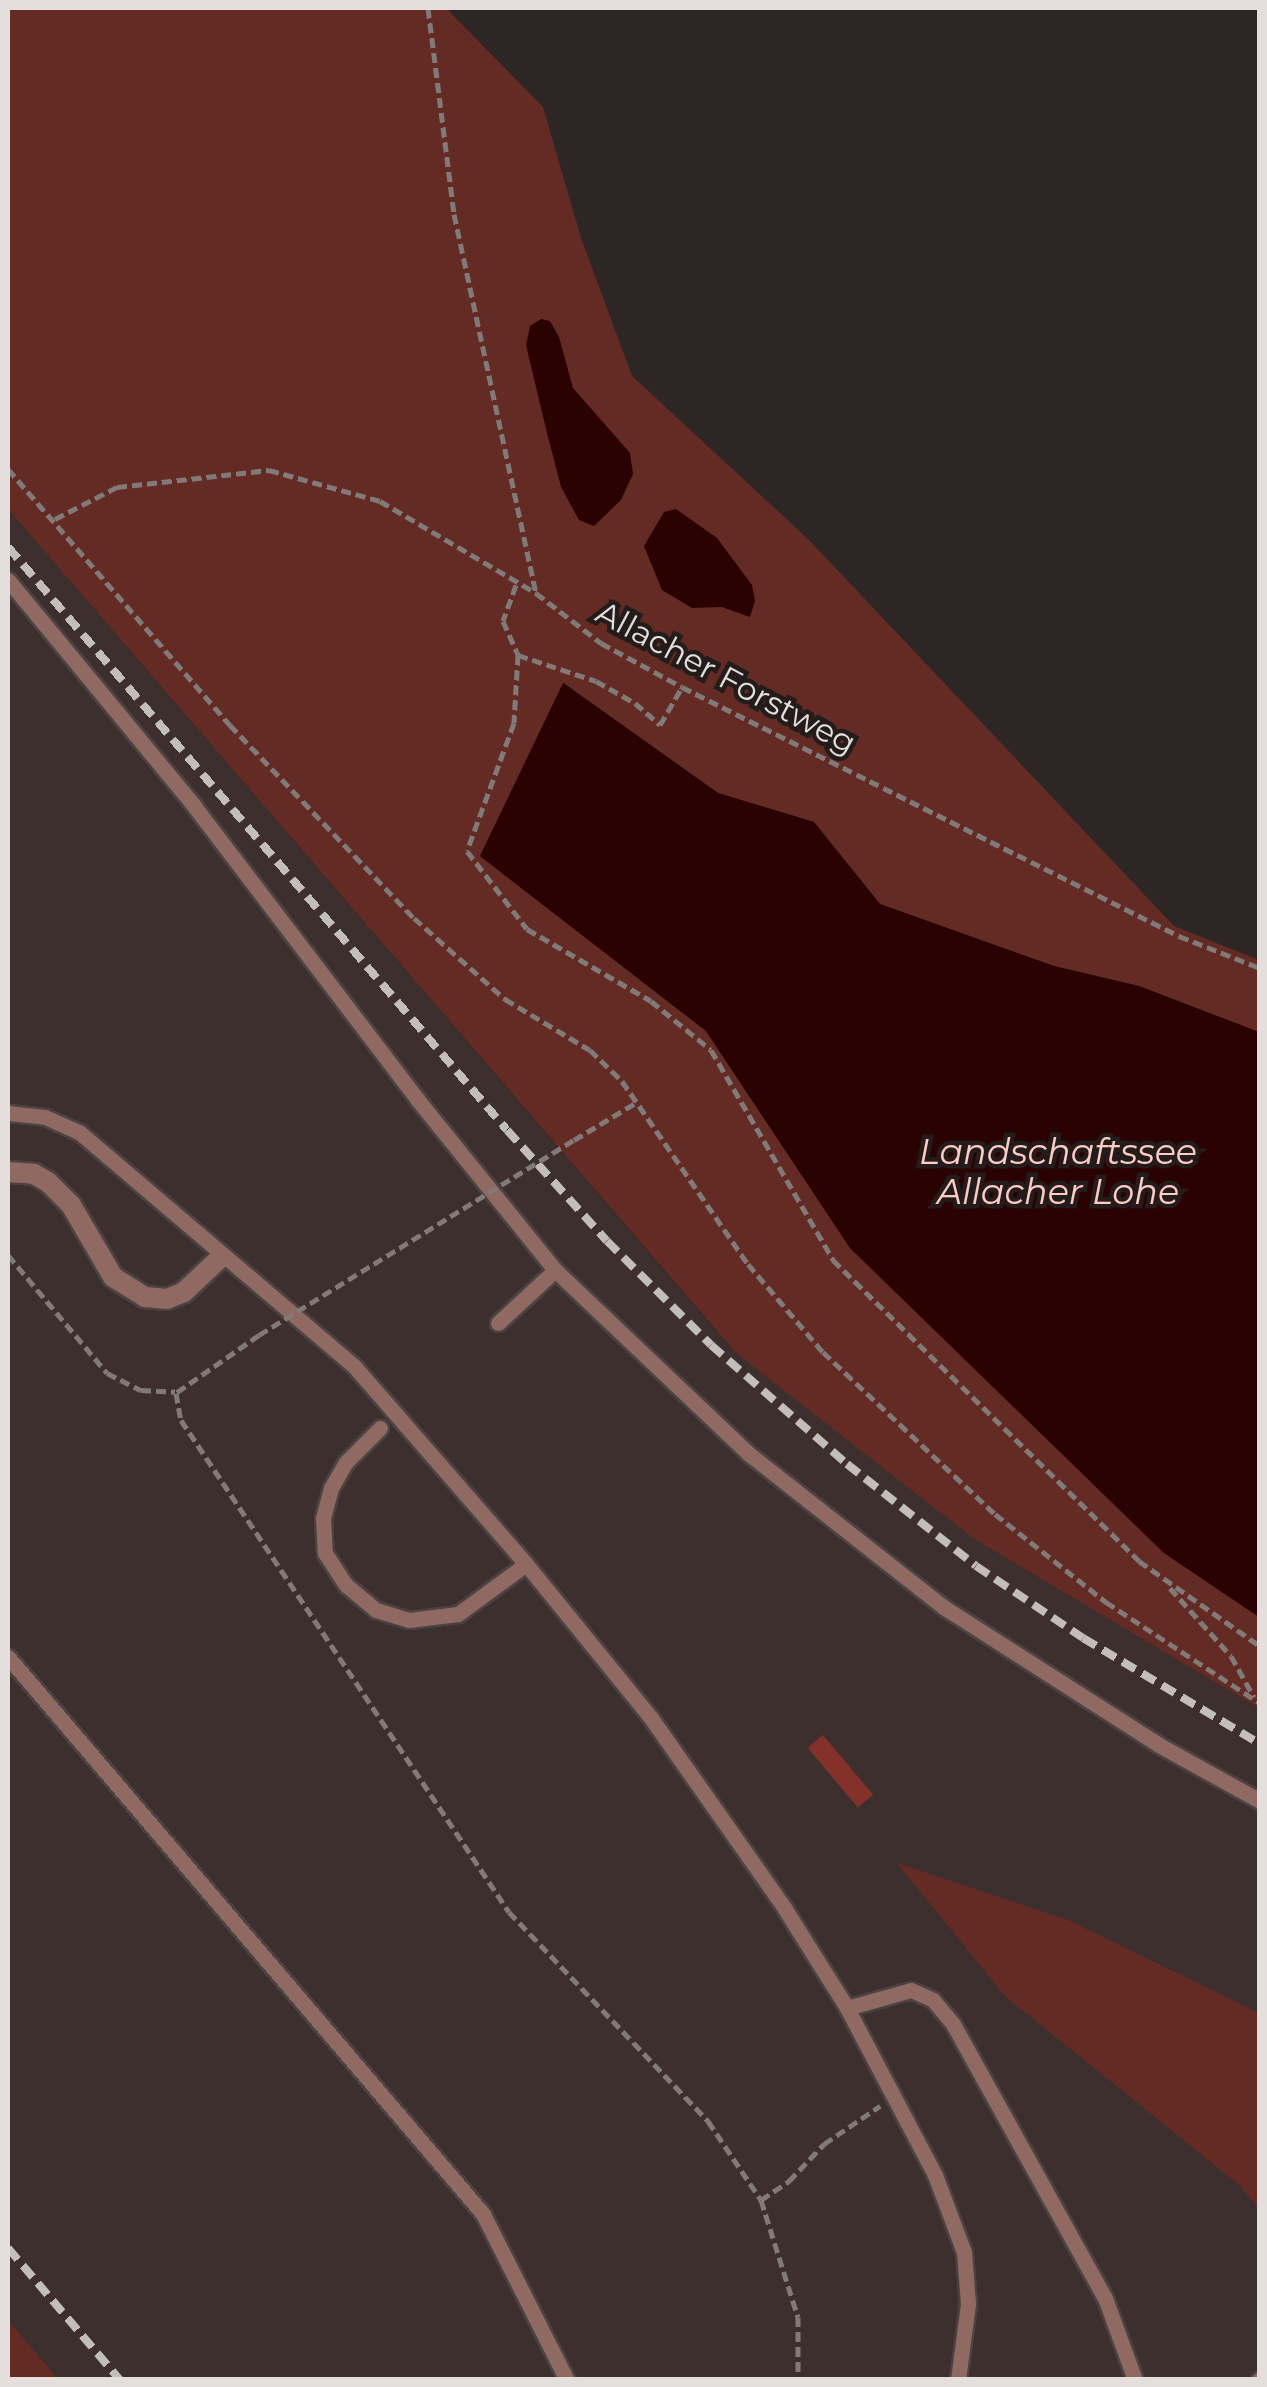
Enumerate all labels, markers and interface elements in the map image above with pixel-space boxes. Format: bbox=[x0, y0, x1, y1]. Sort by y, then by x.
street label: Allacher Forstweg bbox=[590, 593, 862, 763]
water label: Landschaftssee Allacher Lohe bbox=[919, 1131, 1197, 1213]

